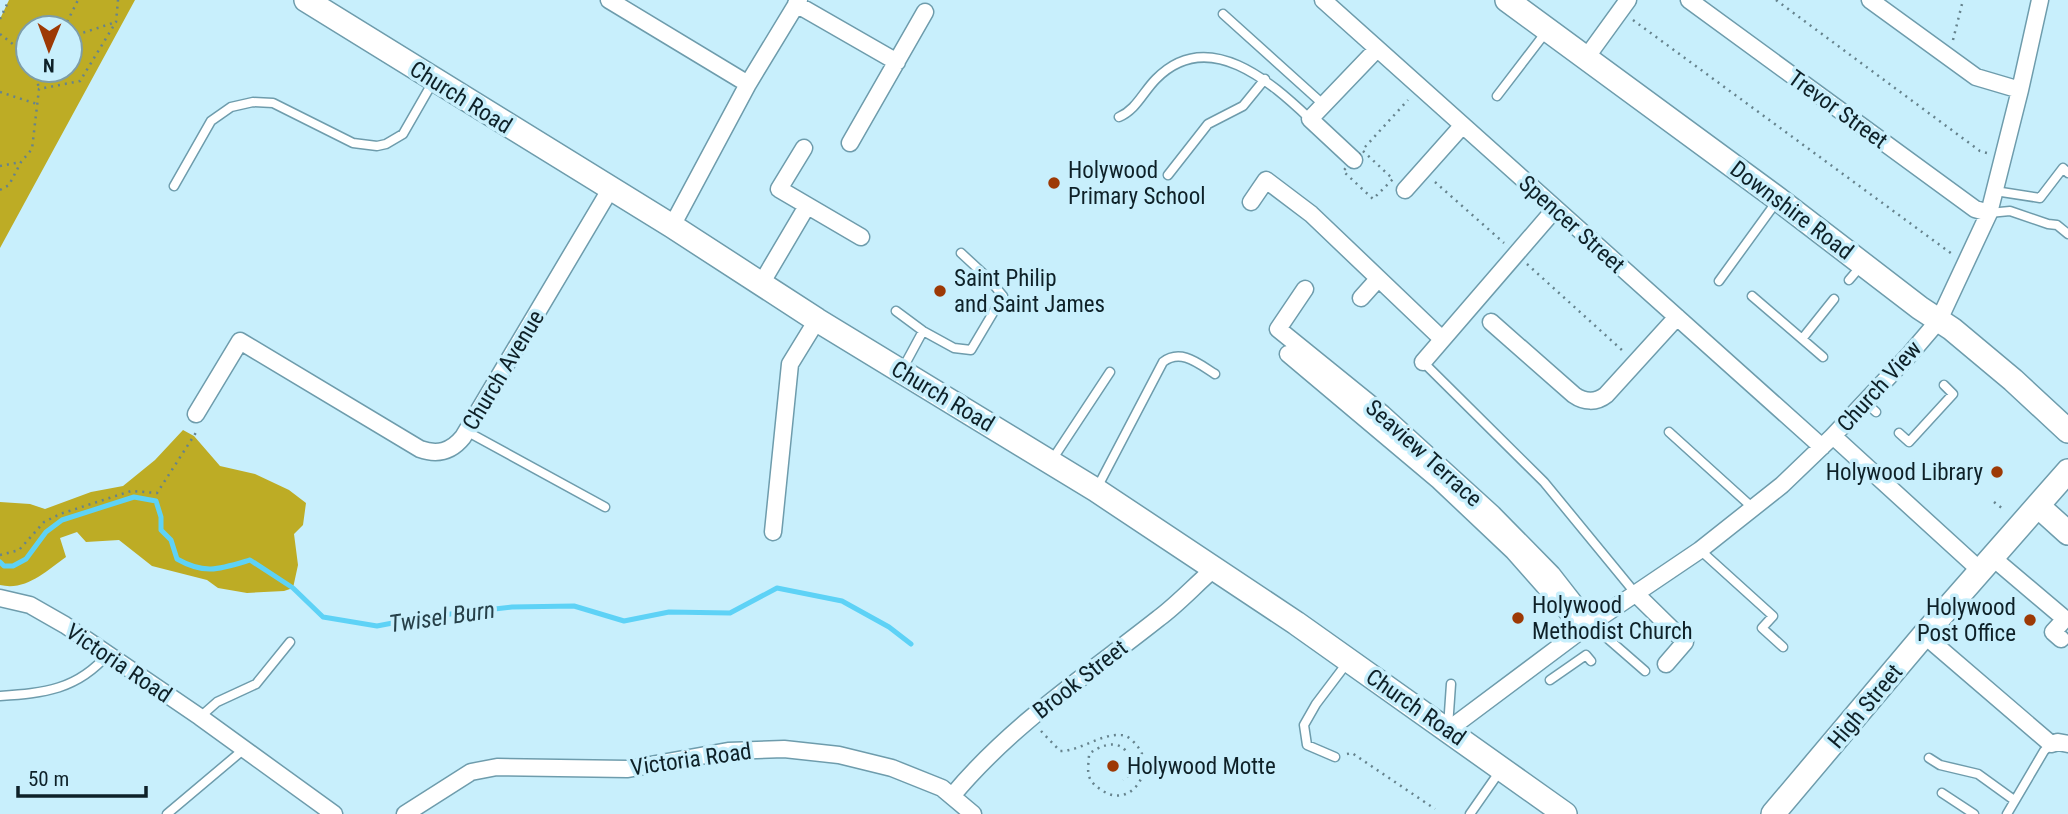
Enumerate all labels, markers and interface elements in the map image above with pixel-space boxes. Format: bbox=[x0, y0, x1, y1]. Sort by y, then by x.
north arrow bbox=[14, 14, 84, 84]
text: N bbox=[43, 54, 55, 77]
street label: Church Road bbox=[405, 55, 517, 139]
street label: Trevor Street bbox=[1783, 64, 1893, 154]
street label: Downshire Road bbox=[1725, 155, 1858, 265]
place label: Holywood Primary School bbox=[1068, 157, 1205, 210]
street label: Spencer Street bbox=[1513, 170, 1630, 279]
marker: Holywood Primary School bbox=[1046, 175, 1062, 191]
place label: Saint Philip and Saint James bbox=[954, 265, 1105, 318]
marker: Saint Philip and Saint James bbox=[932, 283, 948, 299]
street label: Church Avenue bbox=[457, 305, 550, 435]
street label: Church View bbox=[1832, 335, 1927, 437]
street label: Church Road bbox=[886, 355, 999, 438]
street label: Seaview Terrace bbox=[1360, 394, 1487, 513]
place label: Holywood Library bbox=[1826, 459, 1983, 486]
marker: Holywood Library bbox=[1989, 464, 2005, 480]
place label: Holywood Methodist Church bbox=[1532, 592, 1693, 645]
place label: Holywood Post Office bbox=[1917, 594, 2016, 647]
water label: Twisel Burn bbox=[387, 596, 497, 638]
marker: Holywood Methodist Church bbox=[1510, 610, 1526, 626]
marker: Holywood Post Office bbox=[2022, 612, 2038, 628]
street label: Victoria Road bbox=[61, 618, 177, 709]
street label: Brook Street bbox=[1028, 634, 1133, 724]
street label: High Street bbox=[1823, 659, 1908, 754]
street label: Church Road bbox=[1361, 663, 1471, 752]
street label: Victoria Road bbox=[629, 738, 753, 781]
place label: Holywood Motte bbox=[1127, 753, 1276, 780]
scale bar bbox=[18, 754, 145, 798]
marker: Holywood Motte bbox=[1105, 758, 1121, 774]
text: 50 m bbox=[28, 767, 69, 791]

